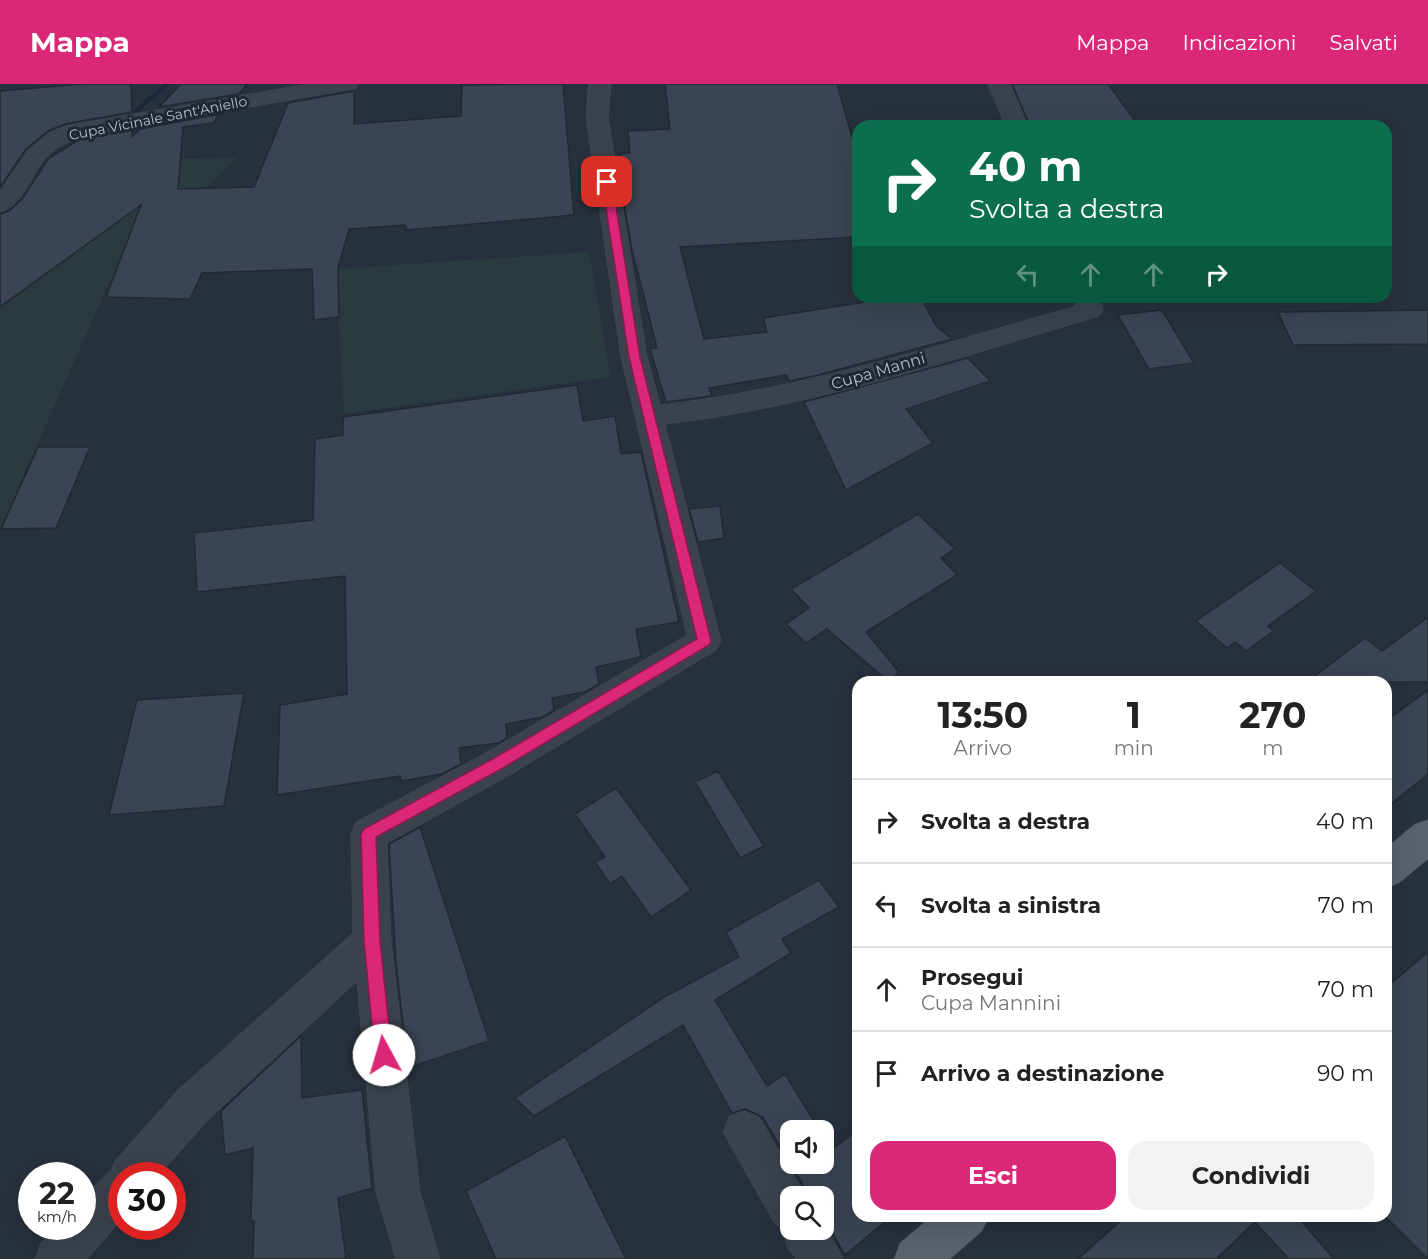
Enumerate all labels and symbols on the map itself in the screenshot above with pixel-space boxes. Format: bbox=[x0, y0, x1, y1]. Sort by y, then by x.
street label: Cupa Vicinale Sant'Aniello bbox=[67, 92, 249, 144]
pin bbox=[581, 156, 632, 207]
street label: Cupa Manni bbox=[829, 349, 927, 393]
position arrow bbox=[352, 1023, 416, 1087]
speed limit sign: 30 bbox=[108, 1162, 186, 1240]

